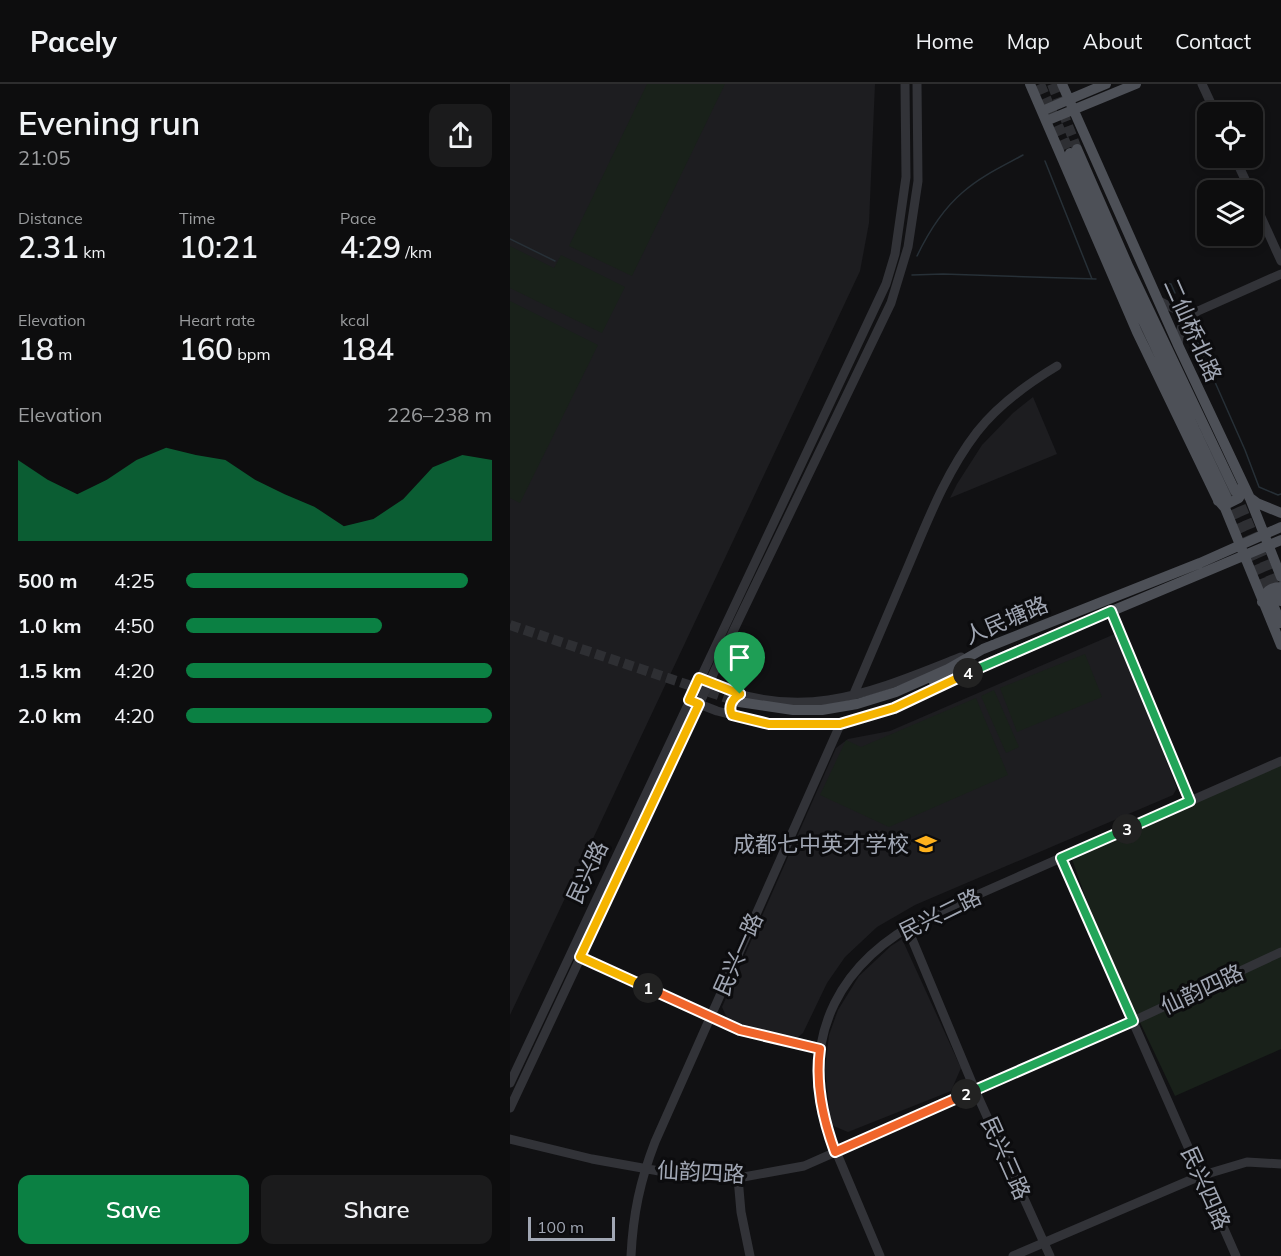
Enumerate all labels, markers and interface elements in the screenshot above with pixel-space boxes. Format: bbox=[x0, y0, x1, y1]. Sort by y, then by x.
text: Pacely bbox=[30, 24, 117, 59]
text: Home bbox=[916, 28, 974, 54]
text: Map bbox=[1007, 28, 1050, 54]
text: About bbox=[1083, 28, 1142, 54]
text: Contact bbox=[1175, 28, 1251, 54]
text: Evening run bbox=[18, 102, 200, 143]
map controls bbox=[1197, 102, 1263, 246]
button: locate bbox=[1197, 102, 1263, 168]
button: share bbox=[429, 104, 492, 167]
text: 21:05 bbox=[18, 145, 71, 170]
button: layers bbox=[1197, 180, 1263, 246]
text: Distance bbox=[18, 208, 83, 228]
text: Time bbox=[179, 208, 215, 228]
text: Pace bbox=[340, 208, 376, 228]
text: 2.31 bbox=[18, 228, 79, 266]
text: 10:21 bbox=[179, 228, 258, 266]
text: 4:29 bbox=[340, 228, 401, 266]
text: km bbox=[79, 242, 106, 262]
text: /km bbox=[401, 242, 432, 262]
street label: 二仙桥北路 bbox=[1158, 274, 1228, 386]
text: Elevation bbox=[18, 310, 86, 330]
text: Heart rate bbox=[179, 310, 255, 330]
text: kcal bbox=[340, 310, 369, 330]
text: 18 bbox=[18, 330, 54, 368]
text: 160 bbox=[179, 330, 233, 368]
text: 184 bbox=[340, 330, 394, 368]
text: m bbox=[54, 344, 72, 364]
text: bpm bbox=[233, 344, 270, 364]
text: Elevation bbox=[18, 402, 103, 427]
text: 226–238 m bbox=[387, 402, 492, 427]
text: 500 m bbox=[18, 568, 77, 593]
text: 4:25 bbox=[114, 568, 155, 593]
street label: 人民塘路 bbox=[960, 590, 1052, 650]
text: 1.0 km bbox=[18, 613, 81, 638]
text: 4:50 bbox=[114, 613, 155, 638]
pin bbox=[714, 632, 765, 694]
icon: arrive bbox=[723, 641, 756, 674]
text: 1.5 km bbox=[18, 658, 81, 683]
text: 4:20 bbox=[114, 658, 155, 683]
pin: 4 bbox=[953, 658, 983, 688]
text: 4 bbox=[963, 663, 973, 683]
text: 2.0 km bbox=[18, 703, 81, 728]
text: 4:20 bbox=[114, 703, 155, 728]
pin: 3 bbox=[1112, 814, 1142, 844]
text: 3 bbox=[1122, 819, 1132, 839]
place label: 成都七中英才学校 bbox=[733, 830, 909, 858]
school or university icon: 成都七中英才学校 bbox=[914, 832, 938, 856]
street label: 民兴路 bbox=[560, 836, 614, 908]
street label: 民兴二路 bbox=[894, 882, 986, 946]
street label: 民兴一路 bbox=[707, 908, 769, 1000]
street label: 仙韵四路 bbox=[1156, 958, 1248, 1020]
pin: 1 bbox=[633, 973, 663, 1003]
text: 1 bbox=[643, 978, 653, 998]
pin: 2 bbox=[951, 1079, 981, 1109]
text: 2 bbox=[961, 1084, 971, 1104]
street label: 民兴三路 bbox=[975, 1112, 1037, 1204]
street label: 民兴四路 bbox=[1175, 1142, 1237, 1234]
street label: 仙韵四路 bbox=[656, 1156, 746, 1188]
button: Save bbox=[18, 1175, 249, 1244]
button: Share bbox=[261, 1175, 492, 1244]
scale bar bbox=[528, 1214, 615, 1242]
text: 100 m bbox=[537, 1217, 584, 1237]

